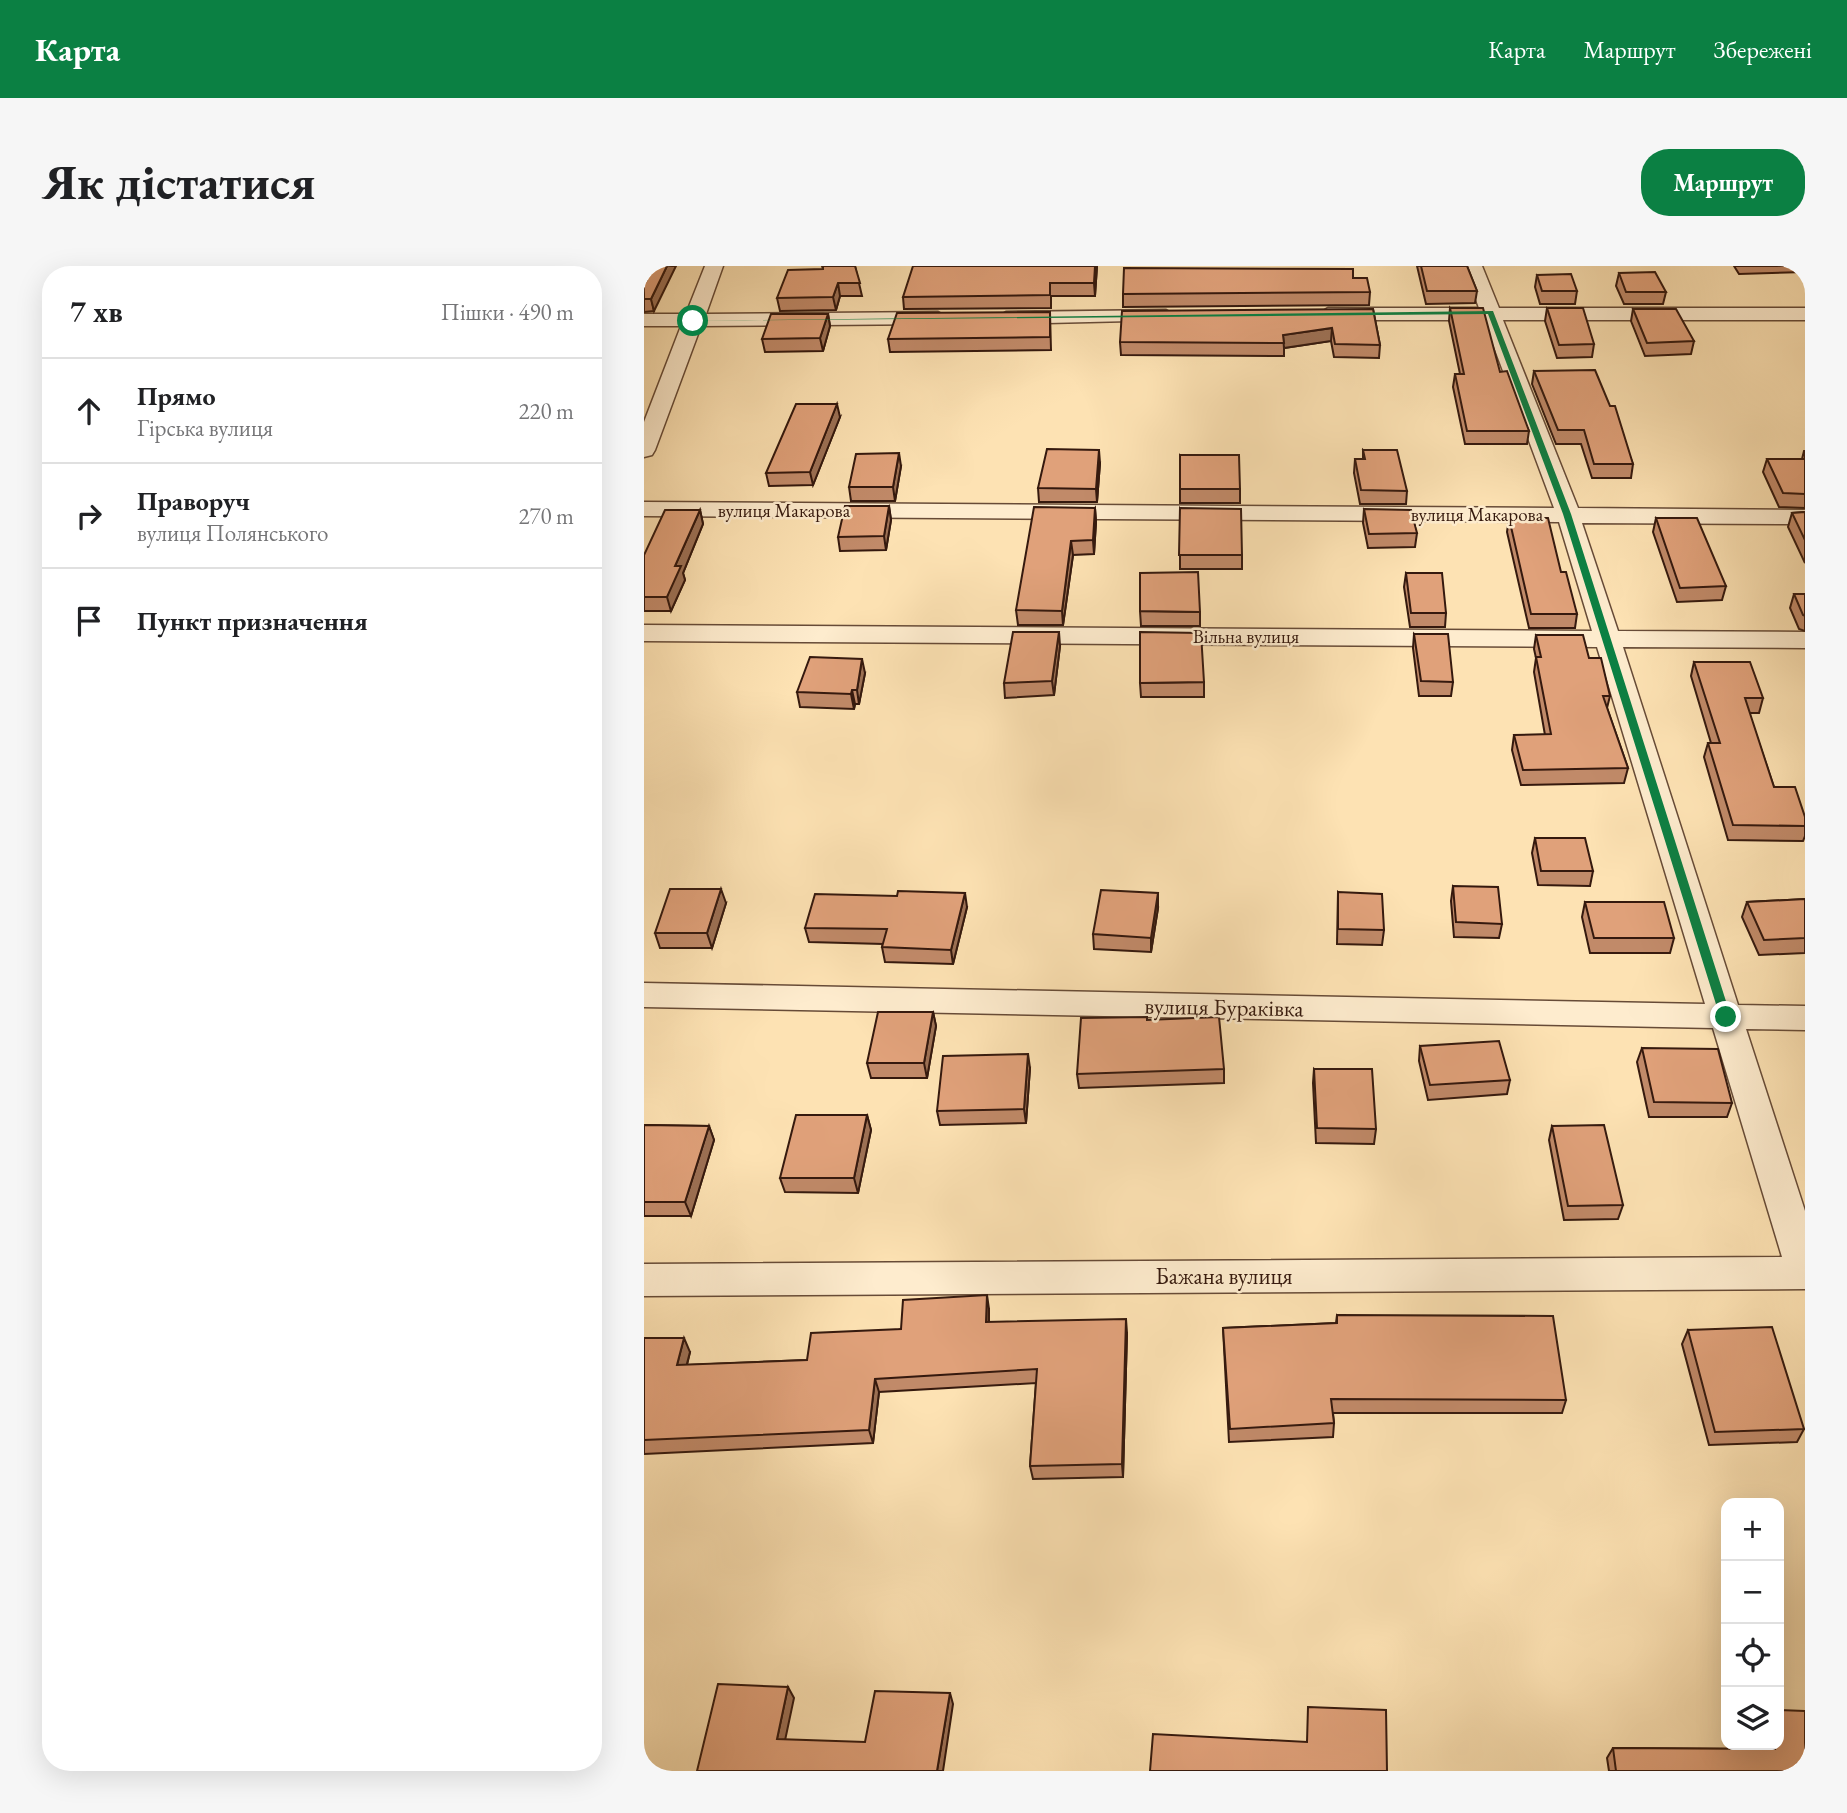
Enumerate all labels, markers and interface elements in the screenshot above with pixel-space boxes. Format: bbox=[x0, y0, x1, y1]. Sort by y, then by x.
text: Карта bbox=[35, 28, 120, 71]
text: Карта bbox=[1488, 34, 1546, 65]
text: Маршрут bbox=[1584, 34, 1676, 65]
text: Збережені bbox=[1714, 34, 1812, 65]
button: Маршрут bbox=[1641, 149, 1805, 216]
text: Як дістатися bbox=[42, 150, 316, 214]
text: 7 хв bbox=[70, 292, 123, 331]
text: Пішки · 490 m bbox=[441, 297, 574, 327]
route start bbox=[677, 305, 708, 336]
text: Прямо bbox=[137, 379, 216, 413]
icon: ahead bbox=[70, 392, 108, 430]
text: 220 m bbox=[518, 396, 574, 426]
text: Гірська вулиця bbox=[137, 413, 273, 443]
text: Праворуч bbox=[137, 484, 250, 518]
icon: right bbox=[70, 497, 108, 535]
street label: вулиця Макарова bbox=[718, 498, 851, 523]
text: 270 m bbox=[518, 501, 574, 531]
street label: вулиця Макарова bbox=[1411, 502, 1544, 527]
text: вулиця Полянського bbox=[137, 518, 328, 548]
icon: arrive bbox=[70, 602, 108, 640]
text: Пункт призначення bbox=[137, 604, 368, 638]
street label: Вільна вулиця bbox=[1193, 624, 1300, 649]
street label: вулиця Бураківка bbox=[1144, 991, 1305, 1023]
route end bbox=[1710, 1001, 1741, 1032]
street label: Бажана вулиця bbox=[1155, 1261, 1293, 1291]
map controls bbox=[1721, 1498, 1784, 1750]
button: + bbox=[1721, 1498, 1784, 1561]
button: − bbox=[1721, 1561, 1784, 1624]
button: locate bbox=[1721, 1624, 1784, 1687]
button: layers bbox=[1721, 1687, 1784, 1750]

